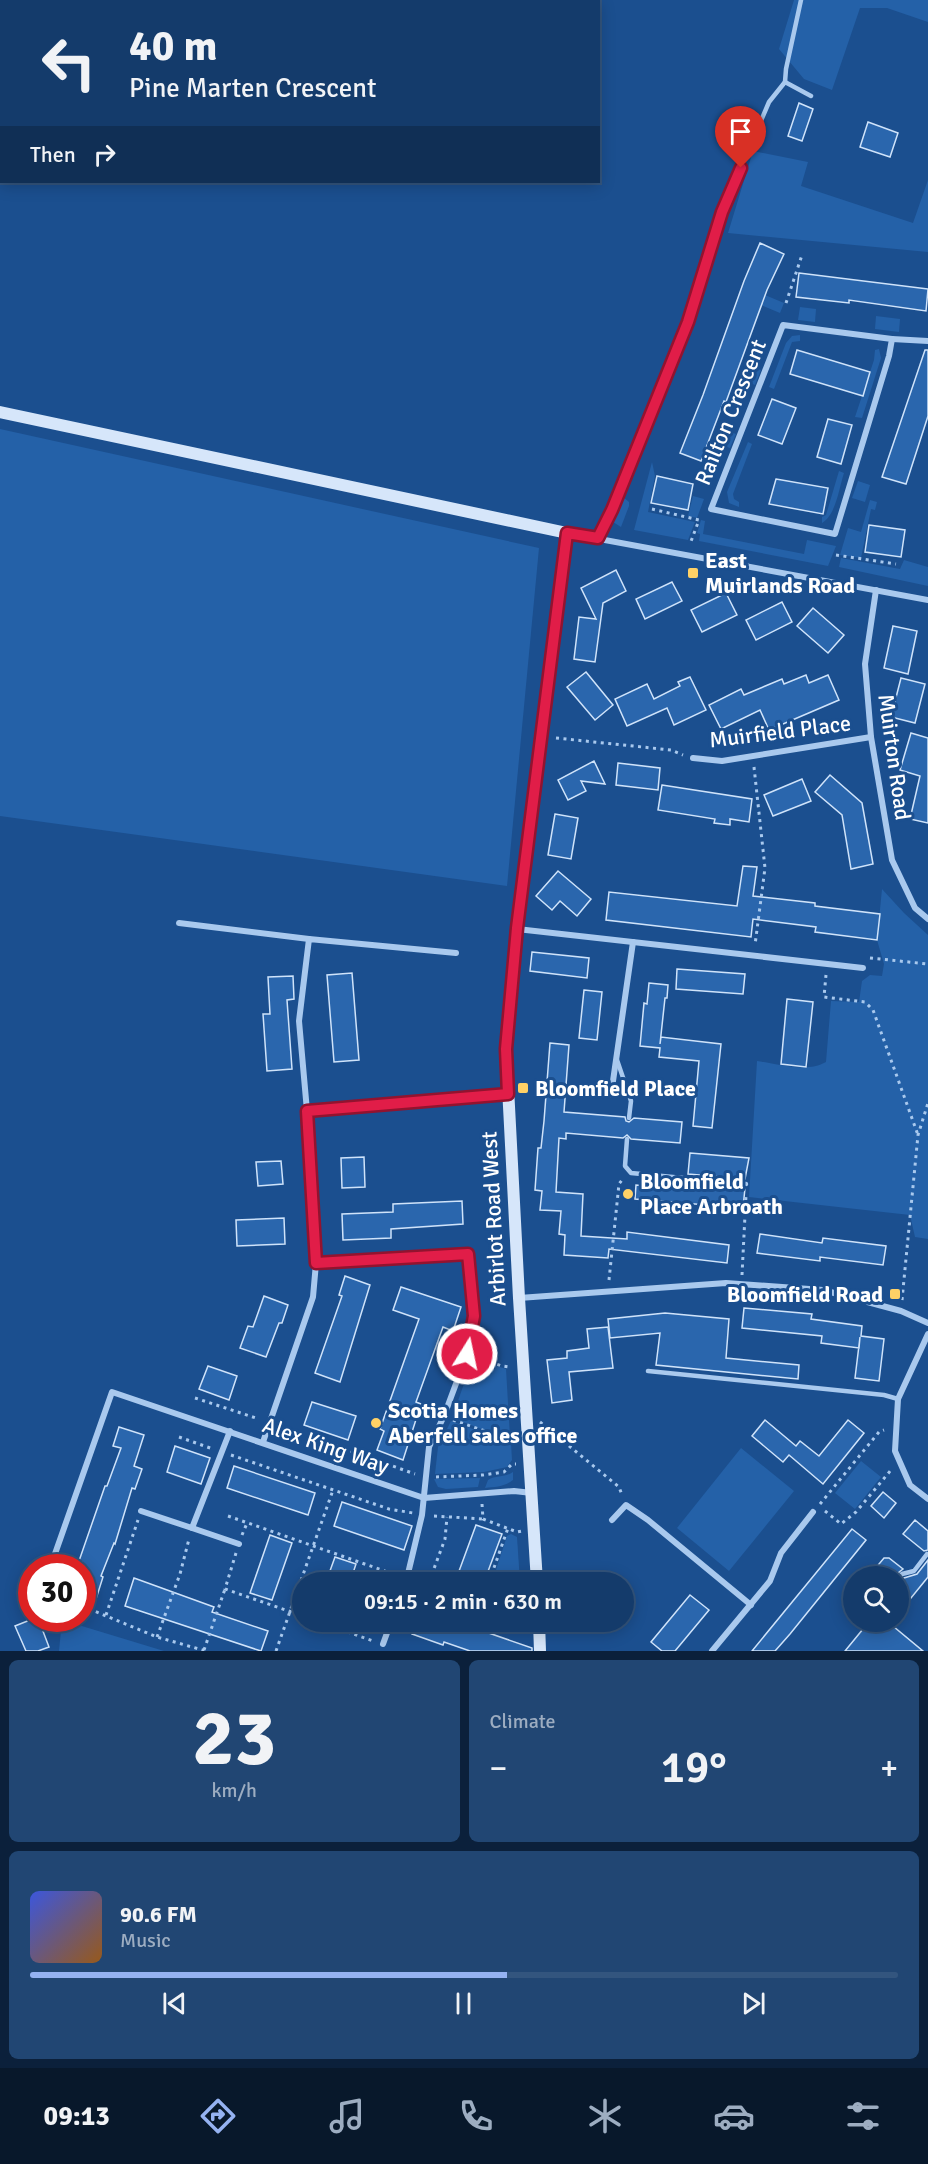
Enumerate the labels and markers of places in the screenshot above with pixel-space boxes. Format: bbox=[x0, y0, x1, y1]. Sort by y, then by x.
pin bbox=[715, 106, 766, 168]
place label: East Muirlands Road bbox=[705, 547, 855, 599]
marker: East Muirlands Road bbox=[686, 566, 700, 580]
place label: Bloomfield Place bbox=[535, 1075, 696, 1102]
marker: Bloomfield Place bbox=[516, 1081, 530, 1095]
place label: Bloomfield Place Arbroath bbox=[640, 1168, 783, 1220]
marker: Bloomfield Place Arbroath bbox=[621, 1187, 635, 1201]
place label: Bloomfield Road bbox=[727, 1281, 883, 1308]
marker: Bloomfield Road bbox=[888, 1287, 902, 1301]
place label: Scotia Homes Aberfell sales office bbox=[388, 1397, 577, 1449]
marker: Scotia Homes Aberfell sales office bbox=[369, 1416, 383, 1430]

